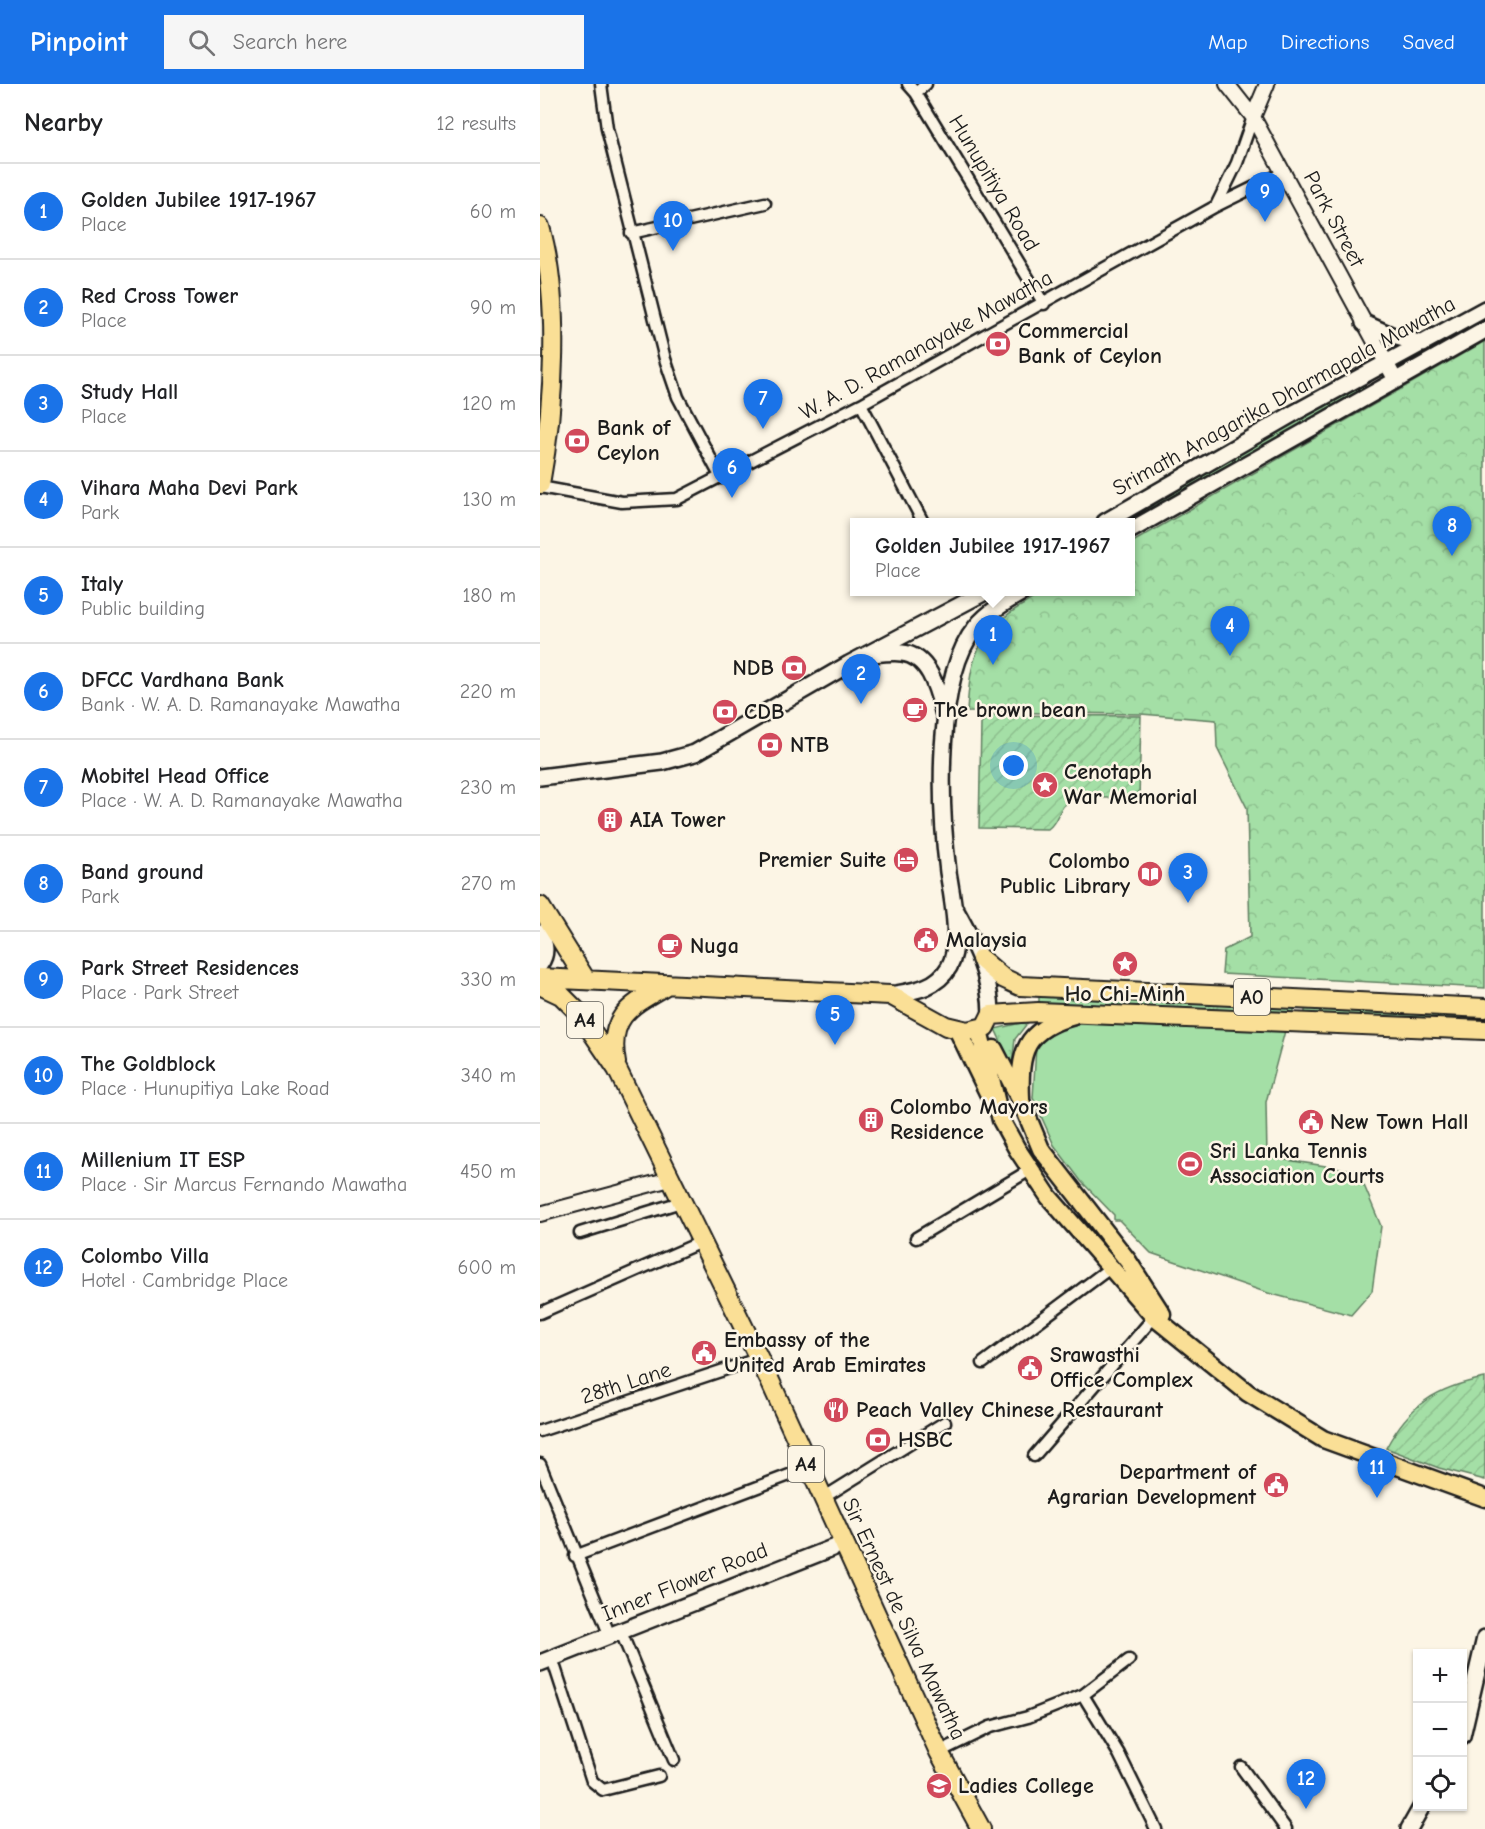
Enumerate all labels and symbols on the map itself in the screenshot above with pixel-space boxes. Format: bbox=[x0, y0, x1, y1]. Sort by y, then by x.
street label: Hunupitiya Road bbox=[943, 110, 1045, 256]
street label: Park Street bbox=[1298, 167, 1370, 272]
pin: 9 bbox=[1246, 172, 1284, 222]
pin: 10 bbox=[654, 202, 692, 251]
street label: W. A. D. Ramanayake Mawatha bbox=[795, 264, 1057, 426]
street label: Srimath Anagarika Dharmapala Mawatha bbox=[1108, 291, 1460, 501]
place label: Commercial Bank of Ceylon bbox=[1018, 318, 1162, 369]
bank icon: Commercial Bank of Ceylon bbox=[983, 329, 1013, 359]
pin: 7 bbox=[744, 380, 782, 429]
place label: Bank of Ceylon bbox=[597, 415, 671, 466]
bank icon: Bank of Ceylon bbox=[562, 426, 592, 456]
pin: 6 bbox=[712, 448, 752, 498]
pin: 8 bbox=[1432, 506, 1472, 556]
pin: 4 bbox=[1210, 606, 1250, 656]
pin: 1 bbox=[974, 616, 1012, 665]
bank icon: NDB bbox=[779, 653, 809, 683]
pin: 2 bbox=[842, 654, 880, 704]
place label: NDB bbox=[733, 655, 774, 681]
cafe icon: The brown bean bbox=[900, 695, 930, 725]
bank icon: CDB bbox=[710, 697, 740, 727]
place label: The brown bean bbox=[934, 697, 1086, 723]
place label: CDB bbox=[744, 699, 784, 725]
bank icon: NTB bbox=[755, 730, 785, 760]
place label: NTB bbox=[790, 732, 829, 758]
your location bbox=[999, 751, 1028, 780]
place label: Cenotaph War Memorial bbox=[1064, 759, 1197, 810]
place icon: Cenotaph War Memorial bbox=[1030, 770, 1060, 800]
building icon: AIA Tower bbox=[595, 805, 625, 835]
place label: AIA Tower bbox=[630, 807, 726, 833]
hotel icon: Premier Suite bbox=[891, 845, 921, 875]
place label: Premier Suite bbox=[758, 847, 886, 873]
place label: Colombo Public Library bbox=[1000, 848, 1131, 899]
pin: 3 bbox=[1168, 854, 1208, 903]
library icon: Colombo Public Library bbox=[1135, 859, 1165, 889]
public building icon: Malaysia bbox=[911, 925, 941, 955]
place label: Malaysia bbox=[946, 927, 1027, 953]
cafe icon: Nuga bbox=[655, 931, 685, 961]
place label: Nuga bbox=[690, 933, 739, 959]
place icon: Ho Chi-Minh bbox=[1110, 949, 1140, 979]
road number: A0 bbox=[1234, 979, 1270, 1015]
place label: Ho Chi-Minh bbox=[1065, 981, 1185, 1007]
pin: 5 bbox=[816, 996, 854, 1045]
road number: A4 bbox=[567, 1002, 603, 1038]
place label: Colombo Mayors Residence bbox=[890, 1094, 1048, 1145]
building icon: Colombo Mayors Residence bbox=[856, 1105, 886, 1135]
public building icon: New Town Hall bbox=[1296, 1107, 1326, 1137]
place label: New Town Hall bbox=[1330, 1109, 1468, 1135]
place label: Sri Lanka Tennis Association Courts bbox=[1210, 1138, 1384, 1189]
sports icon: Sri Lanka Tennis Association Courts bbox=[1175, 1149, 1205, 1179]
place label: Embassy of the United Arab Emirates bbox=[724, 1327, 926, 1378]
public building icon: Embassy of the United Arab Emirates bbox=[689, 1338, 719, 1368]
place label: Srawasthi Office Complex bbox=[1050, 1342, 1193, 1393]
public building icon: Srawasthi Office Complex bbox=[1015, 1353, 1045, 1383]
street label: 28th Lane bbox=[578, 1356, 674, 1410]
restaurant icon: Peach Valley Chinese Restaurant bbox=[821, 1395, 851, 1425]
place label: Peach Valley Chinese Restaurant bbox=[856, 1397, 1164, 1423]
bank icon: HSBC bbox=[863, 1425, 893, 1455]
place label: HSBC bbox=[898, 1427, 952, 1453]
road number: A4 bbox=[788, 1446, 824, 1482]
pin: 11 bbox=[1358, 1448, 1396, 1498]
place label: Department of Agrarian Development bbox=[1047, 1459, 1257, 1510]
public building icon: Department of Agrarian Development bbox=[1261, 1470, 1291, 1500]
street label: Sir Ernest de Silva Mawatha bbox=[836, 1494, 972, 1744]
street label: Inner Flower Road bbox=[598, 1537, 772, 1627]
pin: 12 bbox=[1286, 1760, 1326, 1809]
school or university icon: Ladies College bbox=[924, 1771, 954, 1801]
place label: Ladies College bbox=[958, 1773, 1094, 1799]

